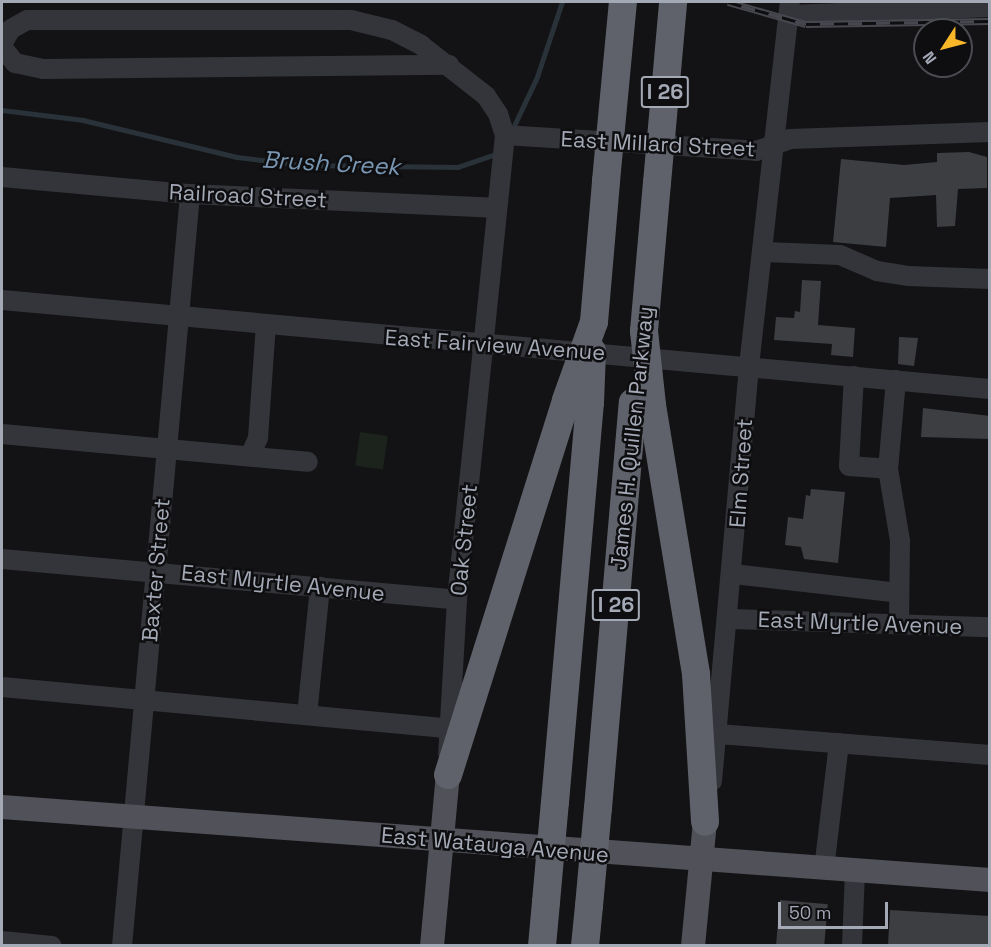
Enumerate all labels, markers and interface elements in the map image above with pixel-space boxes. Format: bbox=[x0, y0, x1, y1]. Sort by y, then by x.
north arrow bbox=[913, 18, 973, 78]
text: N bbox=[918, 47, 941, 68]
road number: I 26 bbox=[640, 74, 690, 110]
street label: East Millard Street bbox=[560, 126, 756, 162]
water label: Brush Creek bbox=[261, 145, 401, 181]
street label: Railroad Street bbox=[168, 179, 328, 213]
street label: James H. Quillen Parkway bbox=[605, 305, 659, 571]
street label: East Fairview Avenue bbox=[384, 324, 606, 366]
street label: Elm Street bbox=[724, 417, 758, 529]
street label: Oak Street bbox=[445, 483, 483, 597]
street label: Baxter Street bbox=[137, 497, 175, 643]
street label: East Myrtle Avenue bbox=[180, 559, 386, 607]
road number: I 26 bbox=[590, 587, 642, 623]
street label: East Myrtle Avenue bbox=[757, 606, 963, 640]
street label: East Watauga Avenue bbox=[380, 822, 610, 868]
scale bar bbox=[781, 890, 890, 928]
text: 50 m bbox=[789, 901, 831, 924]

